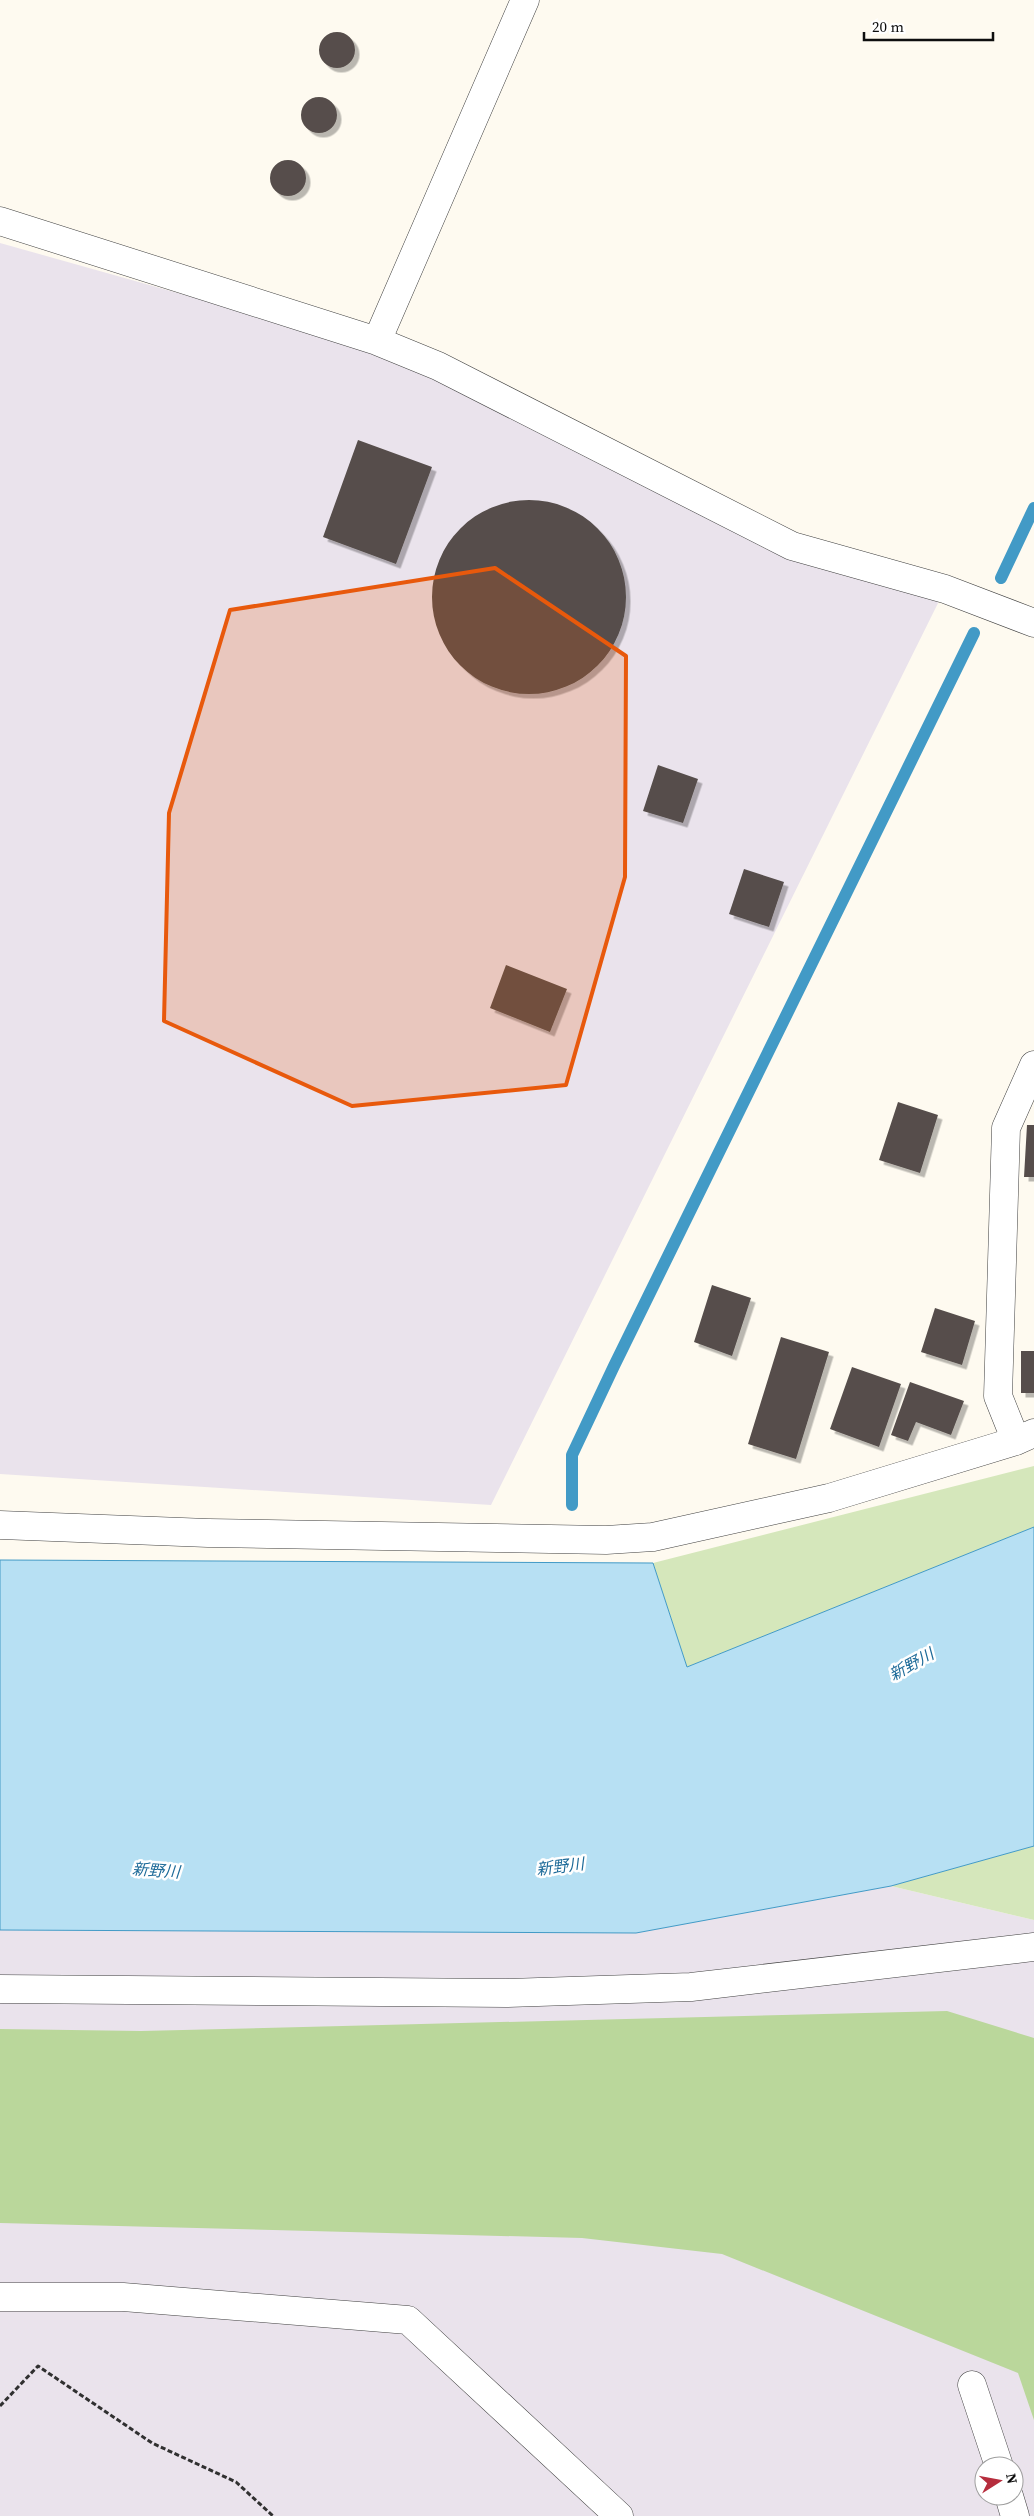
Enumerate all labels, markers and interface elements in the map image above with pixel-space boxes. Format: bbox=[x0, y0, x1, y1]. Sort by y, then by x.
scale bar bbox=[864, 10, 993, 42]
text: 20 m bbox=[872, 16, 904, 37]
water label: 新野川 bbox=[885, 1642, 939, 1685]
water label: 新野川 bbox=[535, 1852, 587, 1880]
water label: 新野川 bbox=[131, 1857, 183, 1883]
north arrow bbox=[974, 2456, 1024, 2506]
text: N bbox=[1001, 2472, 1023, 2485]

